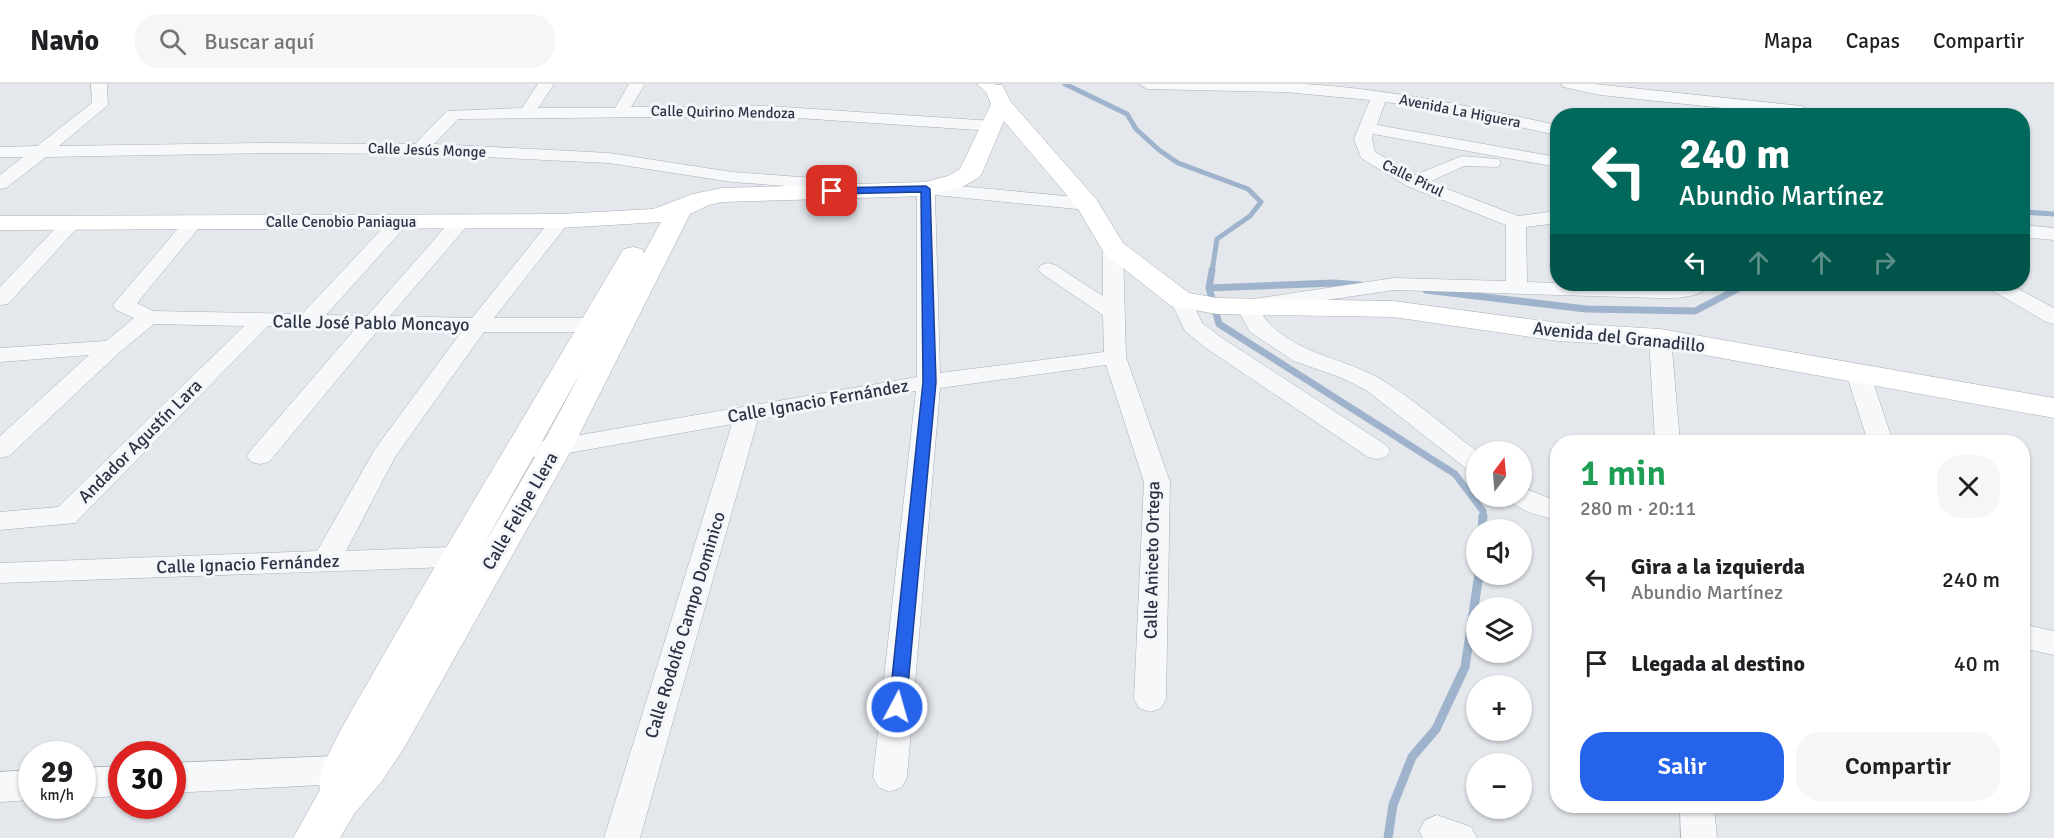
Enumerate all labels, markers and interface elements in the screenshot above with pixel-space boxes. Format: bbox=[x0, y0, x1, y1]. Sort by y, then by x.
search box bbox=[135, 14, 555, 68]
text: Navio bbox=[30, 24, 99, 58]
icon: search bbox=[156, 25, 189, 58]
text: Buscar aquí bbox=[204, 28, 314, 55]
text: Mapa bbox=[1763, 28, 1813, 54]
text: Capas bbox=[1846, 28, 1900, 54]
text: Compartir bbox=[1933, 28, 2024, 54]
street label: Avenida La Higuera bbox=[1398, 90, 1522, 132]
street label: Calle Quirino Mendoza bbox=[651, 102, 795, 122]
text: 240 m bbox=[1679, 129, 1790, 180]
icon: left bbox=[1580, 132, 1658, 210]
street label: Calle Jesús Monge bbox=[368, 139, 486, 161]
street label: Calle Pirul bbox=[1379, 155, 1447, 201]
pin bbox=[806, 165, 857, 216]
icon: arrive bbox=[815, 174, 848, 207]
text: Abundio Martínez bbox=[1679, 180, 1884, 213]
street label: Calle Cenobio Paniagua bbox=[266, 213, 416, 231]
icon: left bbox=[1679, 246, 1712, 279]
icon: ahead bbox=[1742, 246, 1775, 279]
icon: ahead bbox=[1805, 246, 1838, 279]
icon: right bbox=[1868, 246, 1901, 279]
street label: Calle José Pablo Moncayo bbox=[272, 310, 470, 336]
street label: Avenida del Granadillo bbox=[1532, 317, 1706, 357]
street label: Calle Ignacio Fernández bbox=[726, 374, 910, 428]
street label: Andador Agustín Lara bbox=[74, 375, 206, 507]
north arrow bbox=[1466, 441, 1532, 507]
map controls bbox=[1466, 441, 1532, 819]
street label: Calle Felipe Llera bbox=[477, 448, 563, 574]
text: 1 min bbox=[1580, 451, 1666, 496]
button: close bbox=[1937, 455, 2000, 518]
street label: Calle Aniceto Ortega bbox=[1140, 481, 1164, 639]
text: 280 m · 20:11 bbox=[1580, 496, 1696, 521]
street label: Calle Rodolfo Campo Dominico bbox=[640, 509, 730, 741]
button: sound bbox=[1466, 519, 1532, 585]
street label: Calle Ignacio Fernández bbox=[156, 550, 340, 578]
text: Gira a la izquierda bbox=[1631, 553, 1805, 580]
icon: left bbox=[1580, 563, 1613, 596]
text: 240 m bbox=[1942, 566, 2000, 593]
text: Abundio Martínez bbox=[1631, 580, 1783, 605]
button: layers bbox=[1466, 597, 1532, 663]
icon: arrive bbox=[1580, 647, 1613, 680]
text: Llegada al destino bbox=[1631, 650, 1805, 677]
text: 40 m bbox=[1954, 650, 2000, 677]
position arrow bbox=[865, 675, 929, 739]
button: + bbox=[1466, 675, 1532, 741]
button: Salir bbox=[1580, 732, 1784, 801]
button: Compartir bbox=[1796, 732, 2000, 801]
speed limit sign: 30 bbox=[108, 741, 186, 819]
button: − bbox=[1466, 753, 1532, 819]
text: 29 bbox=[41, 754, 73, 791]
text: km/h bbox=[40, 786, 74, 804]

